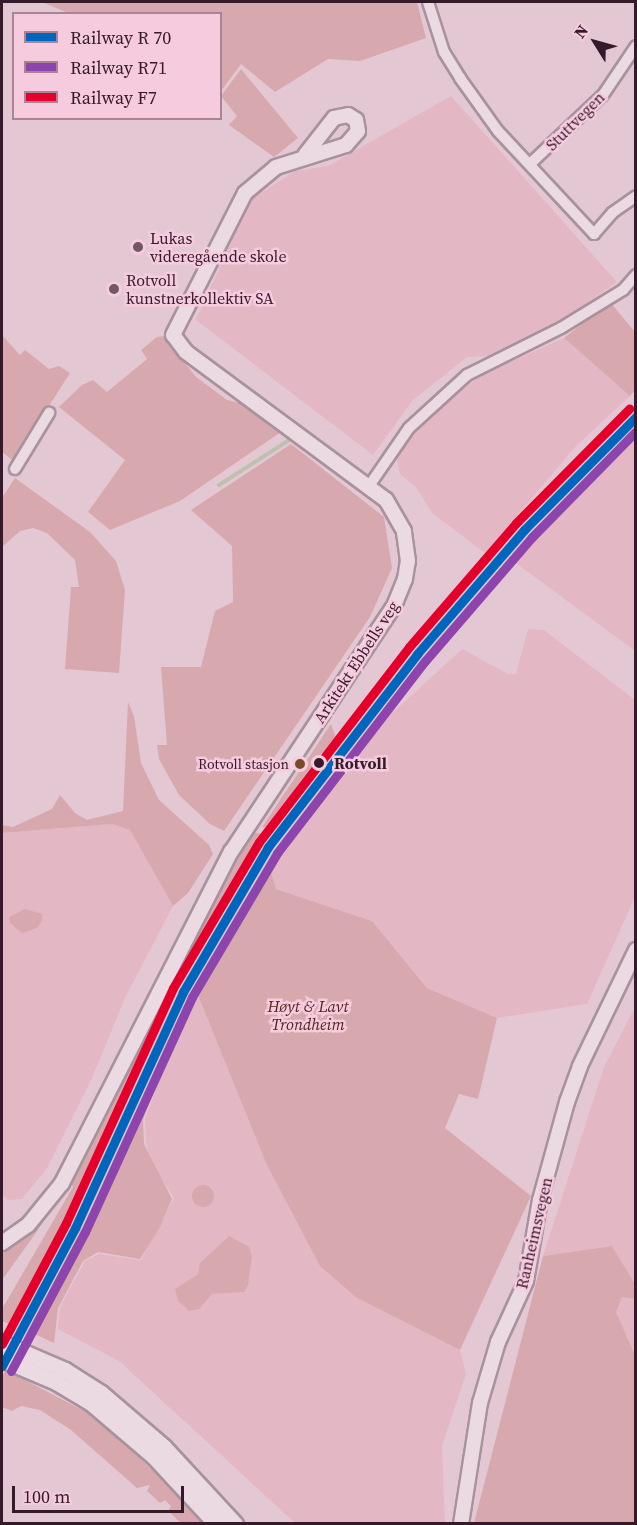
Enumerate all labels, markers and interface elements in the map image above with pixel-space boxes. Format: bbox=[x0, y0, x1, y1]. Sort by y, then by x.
legend bbox=[12, 12, 222, 120]
north arrow bbox=[565, 12, 625, 72]
text: N bbox=[568, 20, 593, 42]
text: Railway R 70 bbox=[70, 25, 171, 50]
text: Railway R71 bbox=[70, 55, 167, 80]
text: Railway F7 bbox=[70, 85, 157, 110]
street label: Stuttvegen bbox=[542, 88, 608, 154]
place label: Lukas videregående skole bbox=[150, 228, 287, 266]
marker: Lukas videregående skole bbox=[131, 240, 145, 254]
place label: Rotvoll kunstnerkollektiv SA bbox=[126, 270, 274, 308]
marker: Rotvoll kunstnerkollektiv SA bbox=[107, 282, 121, 296]
street label: Arkitekt Ebbells veg bbox=[309, 597, 403, 727]
marker: Rotvoll bbox=[309, 753, 329, 773]
place label: Rotvoll bbox=[334, 753, 387, 773]
place label: Rotvoll stasjon bbox=[198, 756, 289, 772]
marker: Rotvoll stasjon bbox=[294, 758, 306, 770]
park label: Høyt & Lavt Trondheim bbox=[268, 996, 348, 1034]
street label: Ranheimsvegen bbox=[512, 1175, 556, 1291]
scale bar bbox=[15, 1474, 188, 1512]
text: 100 m bbox=[23, 1484, 70, 1509]

